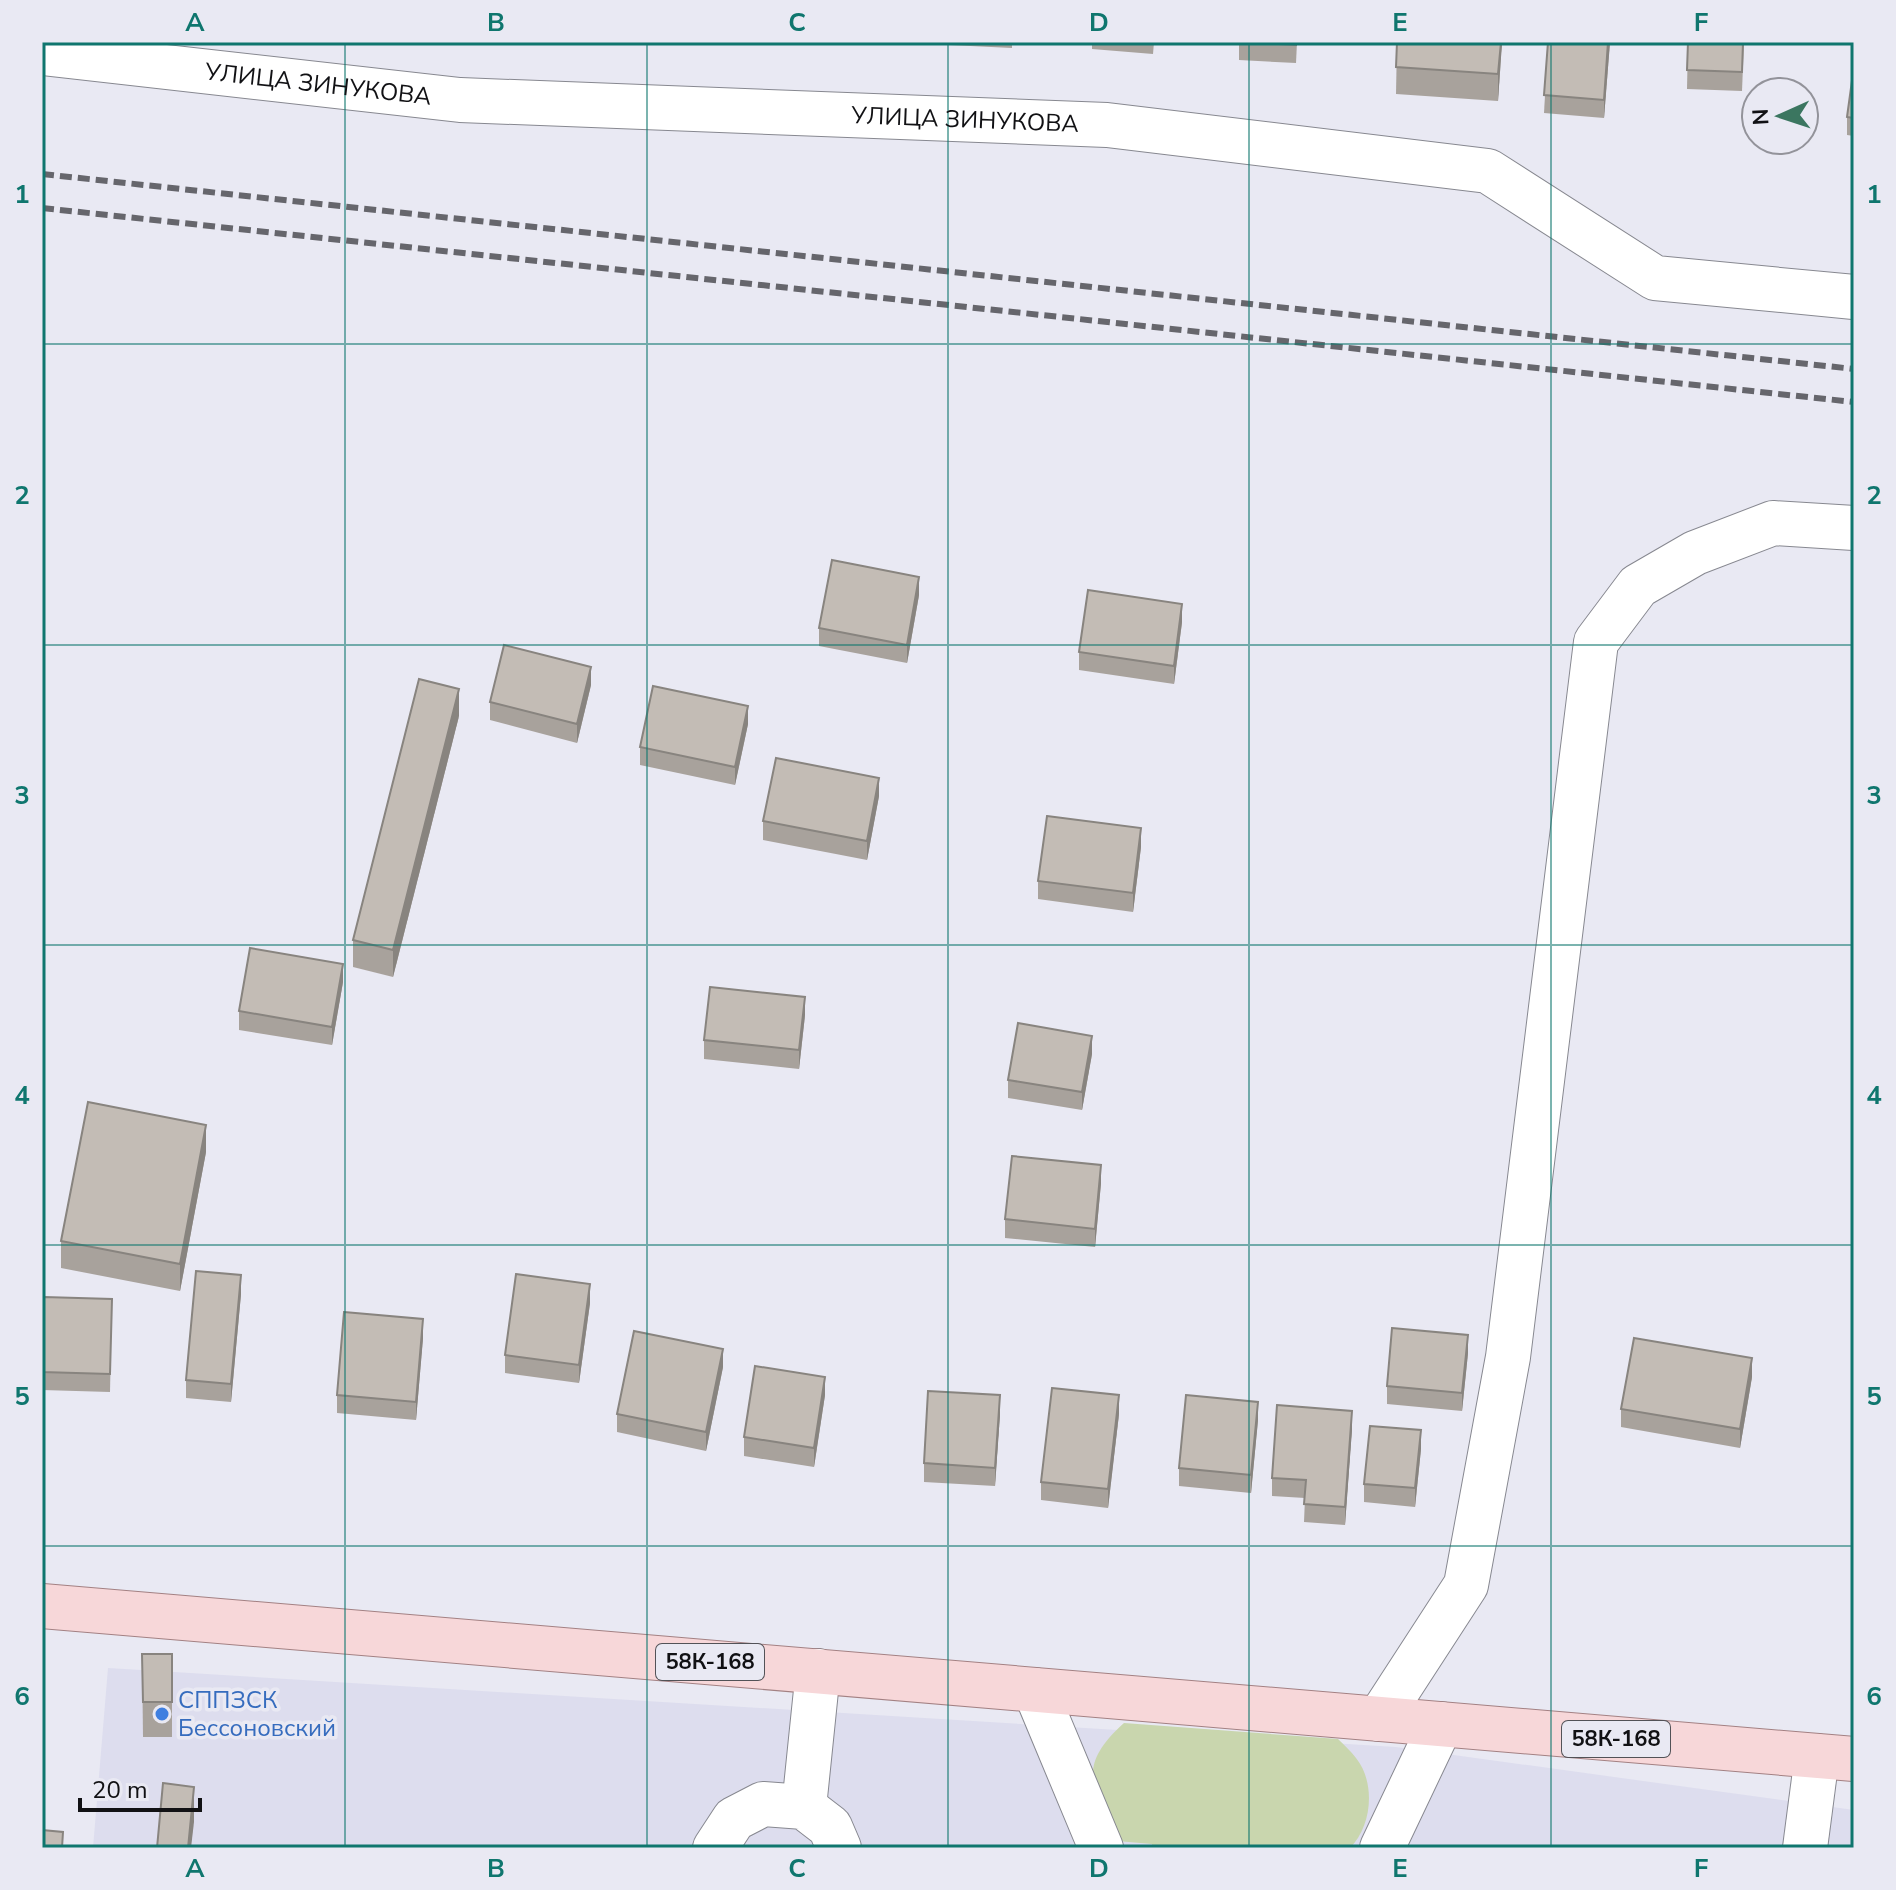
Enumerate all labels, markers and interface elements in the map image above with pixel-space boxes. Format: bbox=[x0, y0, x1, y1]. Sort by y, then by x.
text: A bbox=[185, 5, 205, 40]
text: B bbox=[487, 5, 505, 40]
text: C bbox=[788, 5, 806, 40]
text: D bbox=[1089, 5, 1109, 40]
text: E bbox=[1392, 5, 1408, 40]
text: F bbox=[1694, 5, 1708, 40]
street label: УЛИЦА ЗИНУКОВА bbox=[202, 55, 434, 113]
north arrow bbox=[1740, 76, 1820, 156]
street label: УЛИЦА ЗИНУКОВА bbox=[850, 99, 1080, 140]
text: N bbox=[1746, 108, 1776, 126]
text: 1 bbox=[14, 177, 30, 212]
text: 1 bbox=[1866, 177, 1882, 212]
text: 2 bbox=[14, 478, 30, 513]
text: 2 bbox=[1866, 478, 1882, 513]
text: 3 bbox=[14, 778, 30, 813]
text: 3 bbox=[1866, 778, 1882, 813]
text: 4 bbox=[14, 1078, 30, 1113]
text: 4 bbox=[1866, 1078, 1882, 1113]
text: 5 bbox=[14, 1379, 30, 1414]
text: 5 bbox=[1866, 1379, 1882, 1414]
road number: 58К-168 bbox=[656, 1644, 764, 1680]
text: 6 bbox=[14, 1679, 30, 1714]
text: 6 bbox=[1866, 1679, 1882, 1714]
place label: СППЗСК Бессоновский bbox=[178, 1684, 336, 1744]
marker: СППЗСК Бессоновский bbox=[153, 1705, 171, 1723]
road number: 58К-168 bbox=[1562, 1721, 1670, 1757]
scale bar bbox=[80, 1762, 200, 1812]
text: 20 m bbox=[92, 1774, 148, 1806]
text: A bbox=[185, 1851, 205, 1886]
text: B bbox=[487, 1851, 505, 1886]
text: C bbox=[788, 1851, 806, 1886]
text: D bbox=[1089, 1851, 1109, 1886]
text: E bbox=[1392, 1851, 1408, 1886]
text: F bbox=[1694, 1851, 1708, 1886]

